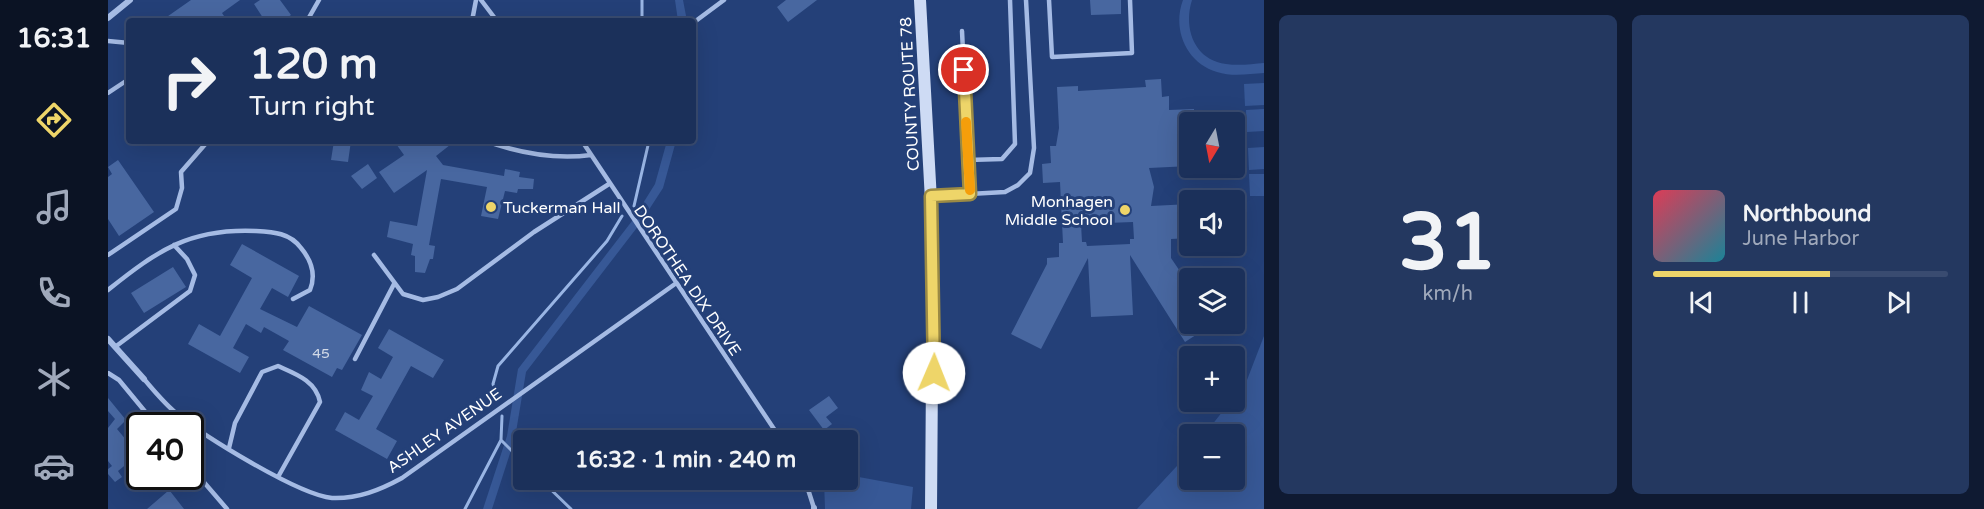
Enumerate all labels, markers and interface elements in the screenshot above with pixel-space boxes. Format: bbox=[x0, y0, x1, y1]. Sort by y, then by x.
street label: COUNTY ROUTE 78 bbox=[896, 16, 924, 172]
text: 16:31 bbox=[17, 22, 91, 55]
text: 120 m bbox=[249, 39, 378, 90]
icon: right bbox=[150, 42, 228, 120]
pin bbox=[938, 44, 989, 95]
icon: arrive bbox=[947, 53, 980, 86]
text: Turn right bbox=[249, 90, 375, 123]
icon: directions bbox=[33, 99, 75, 141]
north arrow bbox=[1179, 112, 1245, 178]
map controls bbox=[1179, 112, 1245, 490]
icon: music bbox=[33, 186, 75, 228]
button: sound bbox=[1179, 190, 1245, 256]
place label: Monhagen Middle School bbox=[1005, 192, 1113, 230]
text: 31 bbox=[1399, 196, 1497, 290]
place label: Tuckerman Hall bbox=[503, 198, 620, 218]
marker: Tuckerman Hall bbox=[484, 200, 498, 214]
street label: DOROTHEA DIX DRIVE bbox=[629, 201, 745, 360]
text: Northbound bbox=[1743, 201, 1871, 227]
marker: Monhagen Middle School bbox=[1118, 203, 1132, 217]
text: June Harbor bbox=[1743, 227, 1859, 251]
button: layers bbox=[1179, 268, 1245, 334]
icon: phone bbox=[33, 272, 75, 314]
text: km/h bbox=[1423, 282, 1473, 306]
icon: previous bbox=[1685, 286, 1718, 319]
icon: pause bbox=[1784, 286, 1817, 319]
icon: next bbox=[1882, 286, 1915, 319]
position arrow bbox=[902, 341, 966, 405]
house number: 45 bbox=[312, 345, 330, 362]
button: + bbox=[1179, 346, 1245, 412]
icon: climate bbox=[33, 358, 75, 400]
street label: ASHLEY AVENUE bbox=[383, 384, 506, 478]
speed limit sign: 40 bbox=[126, 412, 204, 490]
button: − bbox=[1179, 424, 1245, 490]
icon: car bbox=[33, 445, 75, 487]
text: 16:32 · 1 min · 240 m bbox=[575, 447, 796, 473]

